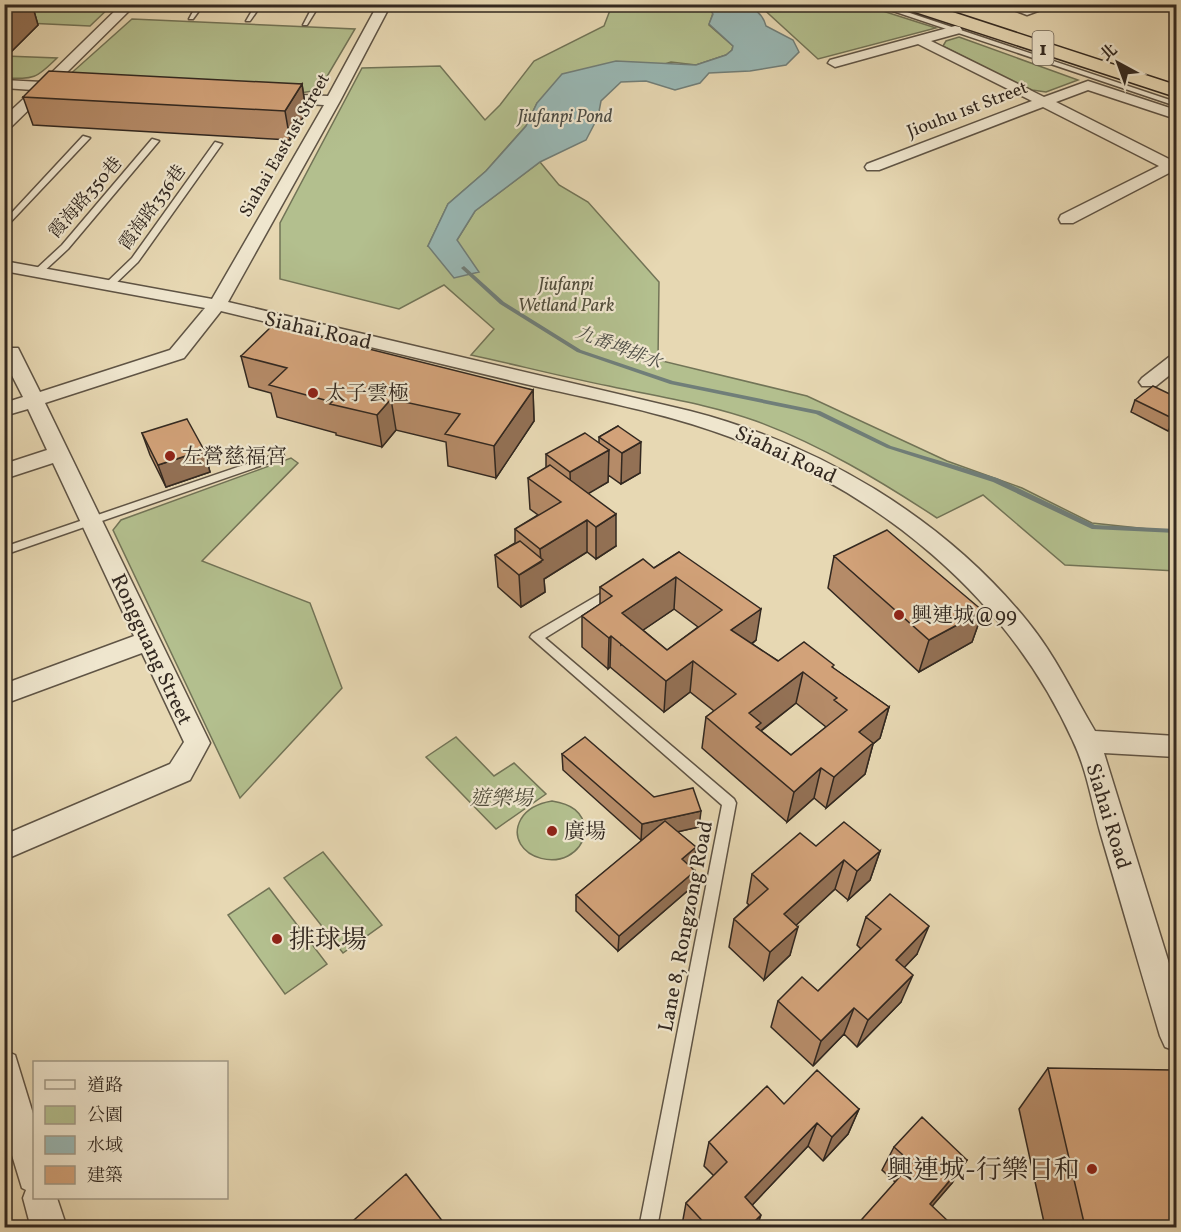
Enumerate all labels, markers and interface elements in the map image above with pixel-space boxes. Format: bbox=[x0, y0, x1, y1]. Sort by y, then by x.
road number: 1 bbox=[1032, 31, 1054, 65]
north arrow bbox=[1088, 33, 1148, 93]
text: 北 bbox=[1096, 40, 1123, 67]
street label: Siahai East 1st Street bbox=[234, 69, 337, 222]
street label: Jiouhu 1st Street bbox=[904, 76, 1031, 145]
water label: Jiufanpi Pond bbox=[516, 105, 613, 130]
street label: 霞海路350巷 bbox=[44, 152, 128, 244]
street label: 霞海路336巷 bbox=[114, 160, 193, 255]
park label: Jiufanpi Wetland Park bbox=[518, 273, 614, 319]
street label: Siahai Road bbox=[261, 305, 374, 358]
water label: 九番埤排水 bbox=[572, 321, 667, 377]
place label: 太子雲極 bbox=[325, 380, 409, 409]
marker: 太子雲極 bbox=[306, 386, 320, 400]
street label: Siahai Road bbox=[730, 419, 841, 492]
place label: 左營慈福宮 bbox=[182, 443, 287, 472]
marker: 左營慈福宮 bbox=[163, 449, 177, 463]
street label: Rongguang Street bbox=[103, 569, 198, 730]
place label: 興連城@99 bbox=[911, 602, 1017, 631]
marker: 興連城@99 bbox=[892, 608, 906, 622]
street label: Siahai Road bbox=[1078, 760, 1137, 873]
park label: 遊樂場 bbox=[470, 785, 534, 814]
place label: 廣場 bbox=[564, 818, 606, 847]
street label: Lane 8, Rongzong Road bbox=[652, 818, 721, 1034]
marker: 廣場 bbox=[545, 824, 559, 838]
place label: 排球場 bbox=[289, 923, 367, 959]
marker: 排球場 bbox=[270, 932, 284, 946]
legend bbox=[33, 1061, 228, 1199]
text: 道路 bbox=[87, 1074, 123, 1099]
text: 公園 bbox=[87, 1104, 123, 1129]
text: 水域 bbox=[87, 1134, 123, 1159]
place label: 興連城-行樂日和 bbox=[887, 1153, 1080, 1189]
marker: 興連城-行樂日和 bbox=[1085, 1162, 1099, 1176]
text: 建築 bbox=[87, 1164, 123, 1189]

